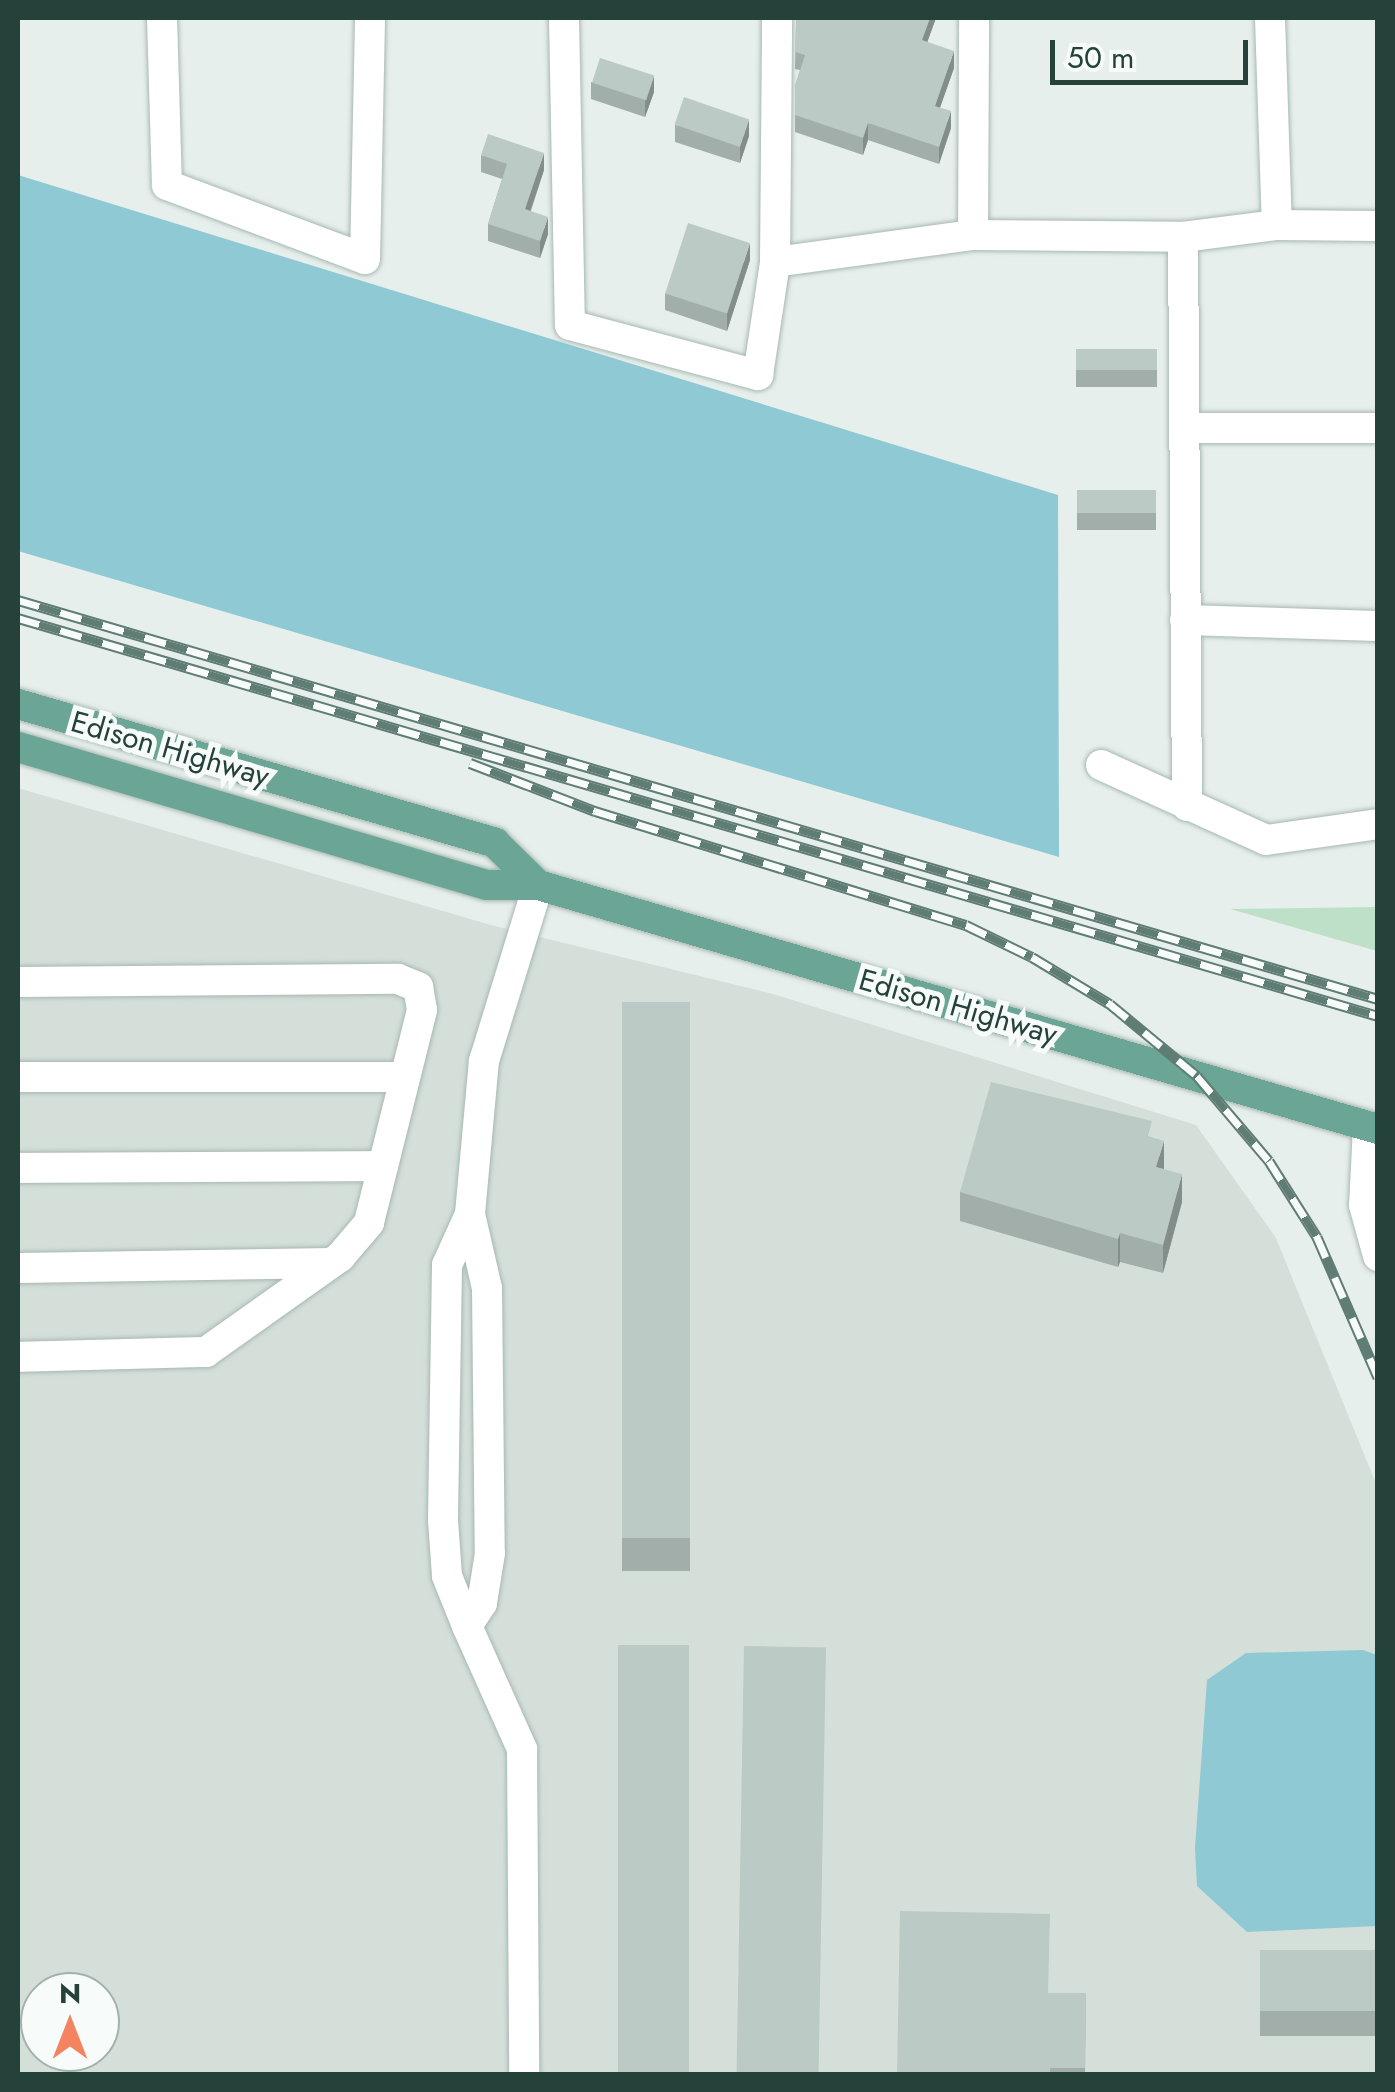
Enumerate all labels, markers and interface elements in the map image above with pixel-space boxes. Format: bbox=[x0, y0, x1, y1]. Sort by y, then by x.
scale bar bbox=[1055, 20, 1252, 82]
text: 50 m bbox=[1067, 36, 1134, 79]
street label: Edison Highway bbox=[67, 704, 273, 794]
street label: Edison Highway bbox=[855, 962, 1061, 1052]
north arrow bbox=[20, 1972, 120, 2072]
text: N bbox=[59, 1973, 81, 2014]

